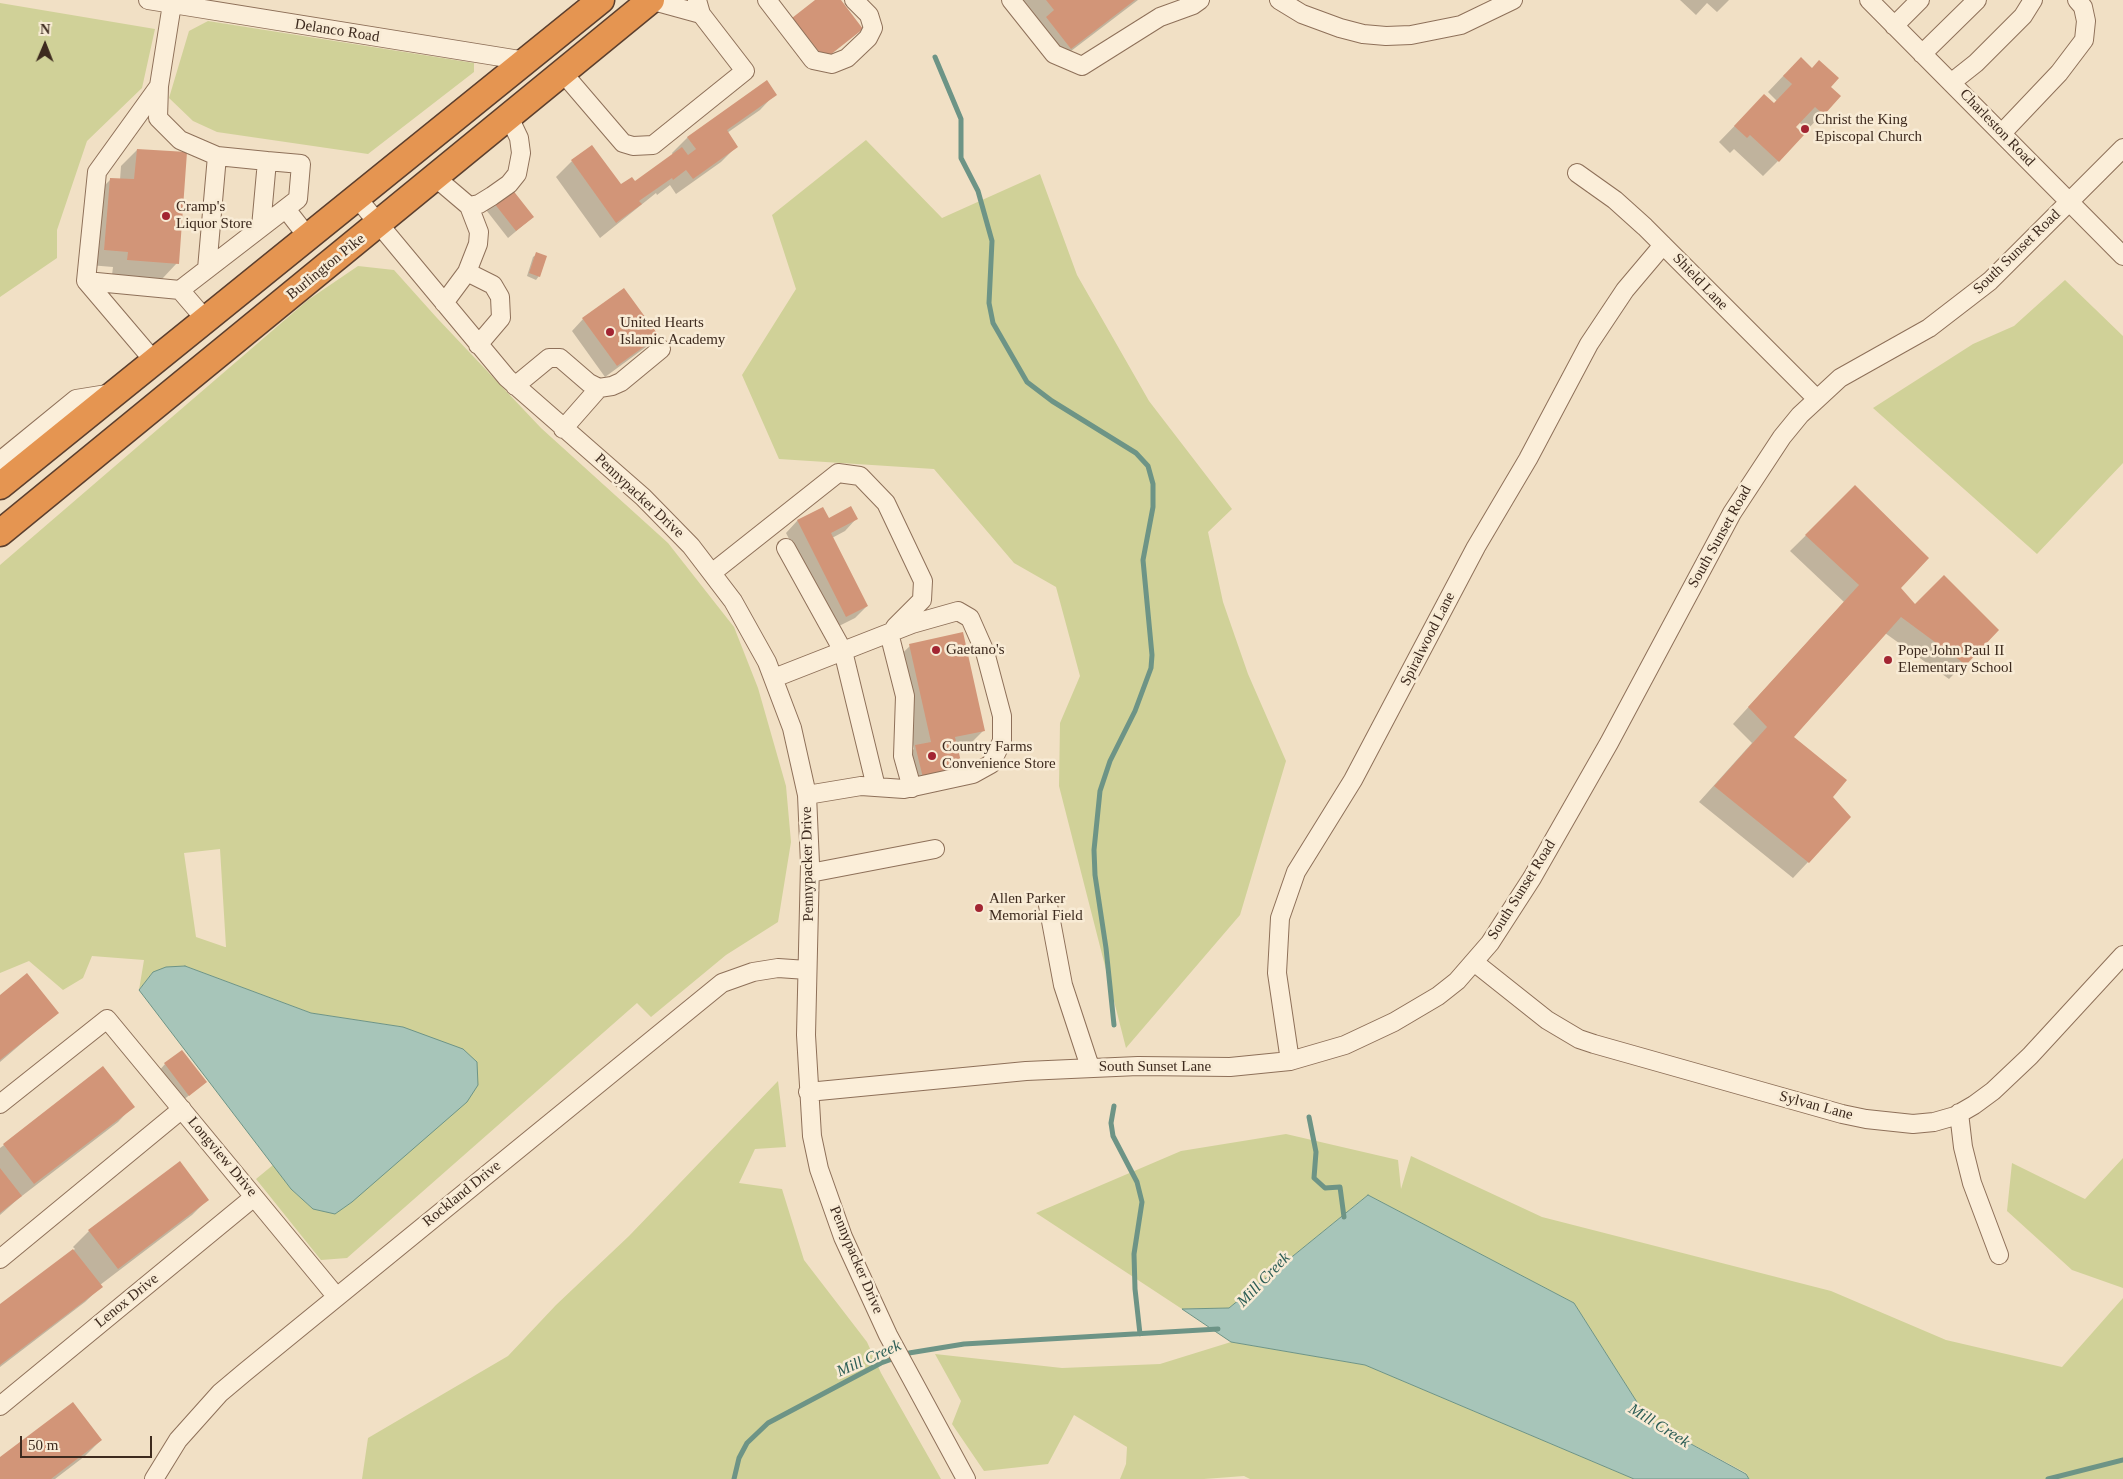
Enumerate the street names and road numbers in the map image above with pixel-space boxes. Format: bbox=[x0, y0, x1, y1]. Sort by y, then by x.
street label: Delanco Road bbox=[293, 15, 381, 47]
street label: Charleston Road bbox=[1956, 86, 2038, 170]
street label: South Sunset Road bbox=[1970, 206, 2064, 298]
street label: Burlington Pike bbox=[283, 230, 369, 304]
street label: Shield Lane bbox=[1668, 250, 1732, 314]
street label: Pennypacker Drive bbox=[591, 450, 687, 542]
street label: South Sunset Road bbox=[1684, 483, 1756, 591]
street label: Spiralwood Lane bbox=[1397, 589, 1459, 689]
street label: Pennypacker Drive bbox=[798, 806, 818, 922]
street label: South Sunset Road bbox=[1484, 837, 1560, 943]
street label: South Sunset Lane bbox=[1099, 1058, 1211, 1076]
street label: Sylvan Lane bbox=[1777, 1088, 1855, 1124]
street label: Longview Drive bbox=[183, 1113, 261, 1201]
street label: Rockland Drive bbox=[419, 1157, 505, 1231]
street label: Pennypacker Drive bbox=[825, 1203, 887, 1317]
street label: Lenox Drive bbox=[92, 1270, 162, 1332]

